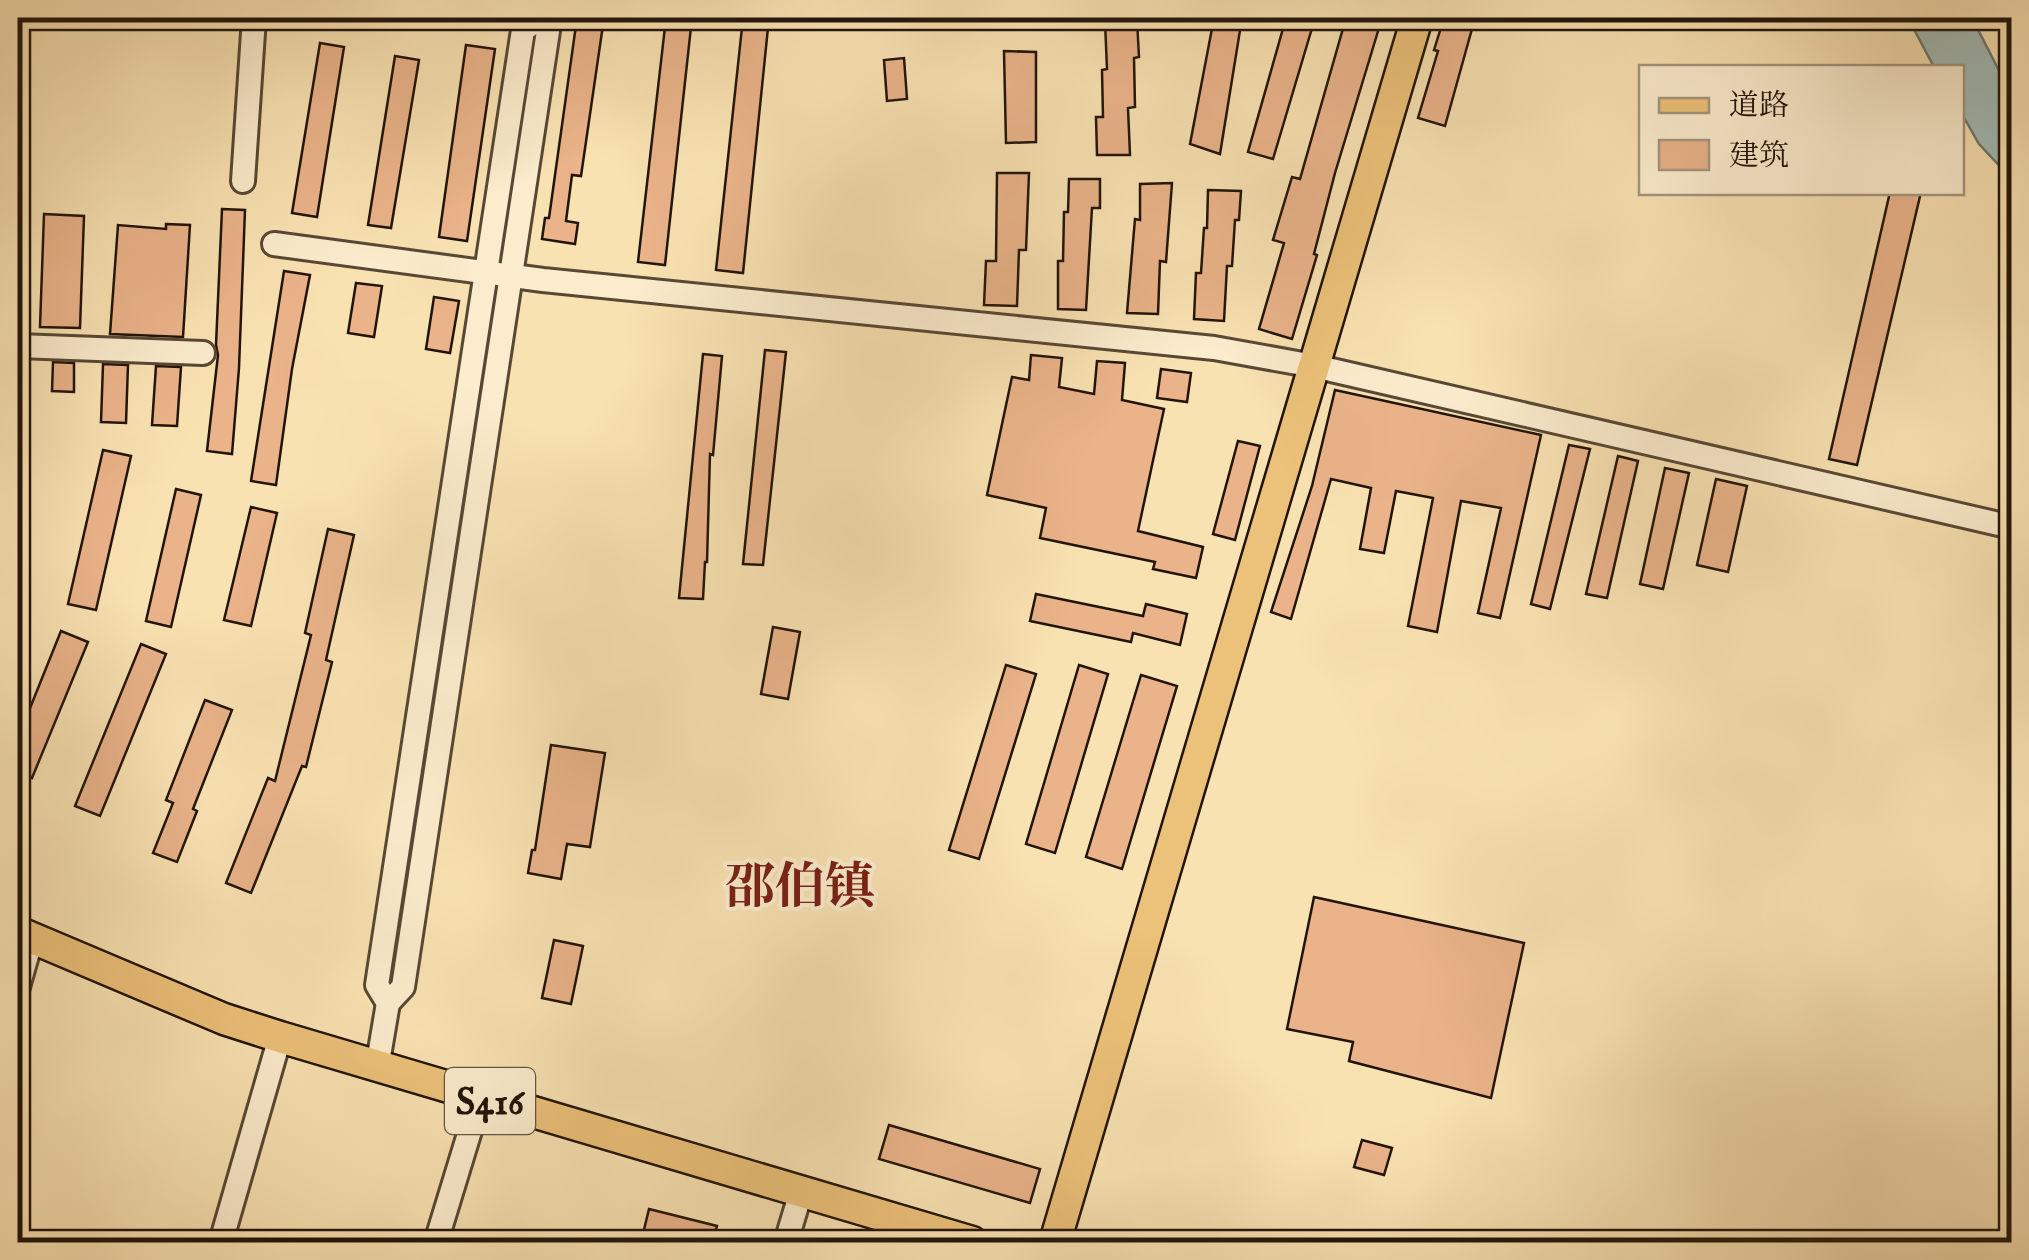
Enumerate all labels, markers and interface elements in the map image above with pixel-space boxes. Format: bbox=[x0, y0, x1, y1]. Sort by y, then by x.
legend bbox=[1639, 65, 1964, 195]
text: 道路 bbox=[1729, 88, 1789, 126]
text: 建筑 bbox=[1729, 138, 1789, 176]
district label: 邵伯镇 bbox=[725, 858, 875, 921]
road number: S416 bbox=[445, 1068, 535, 1134]

